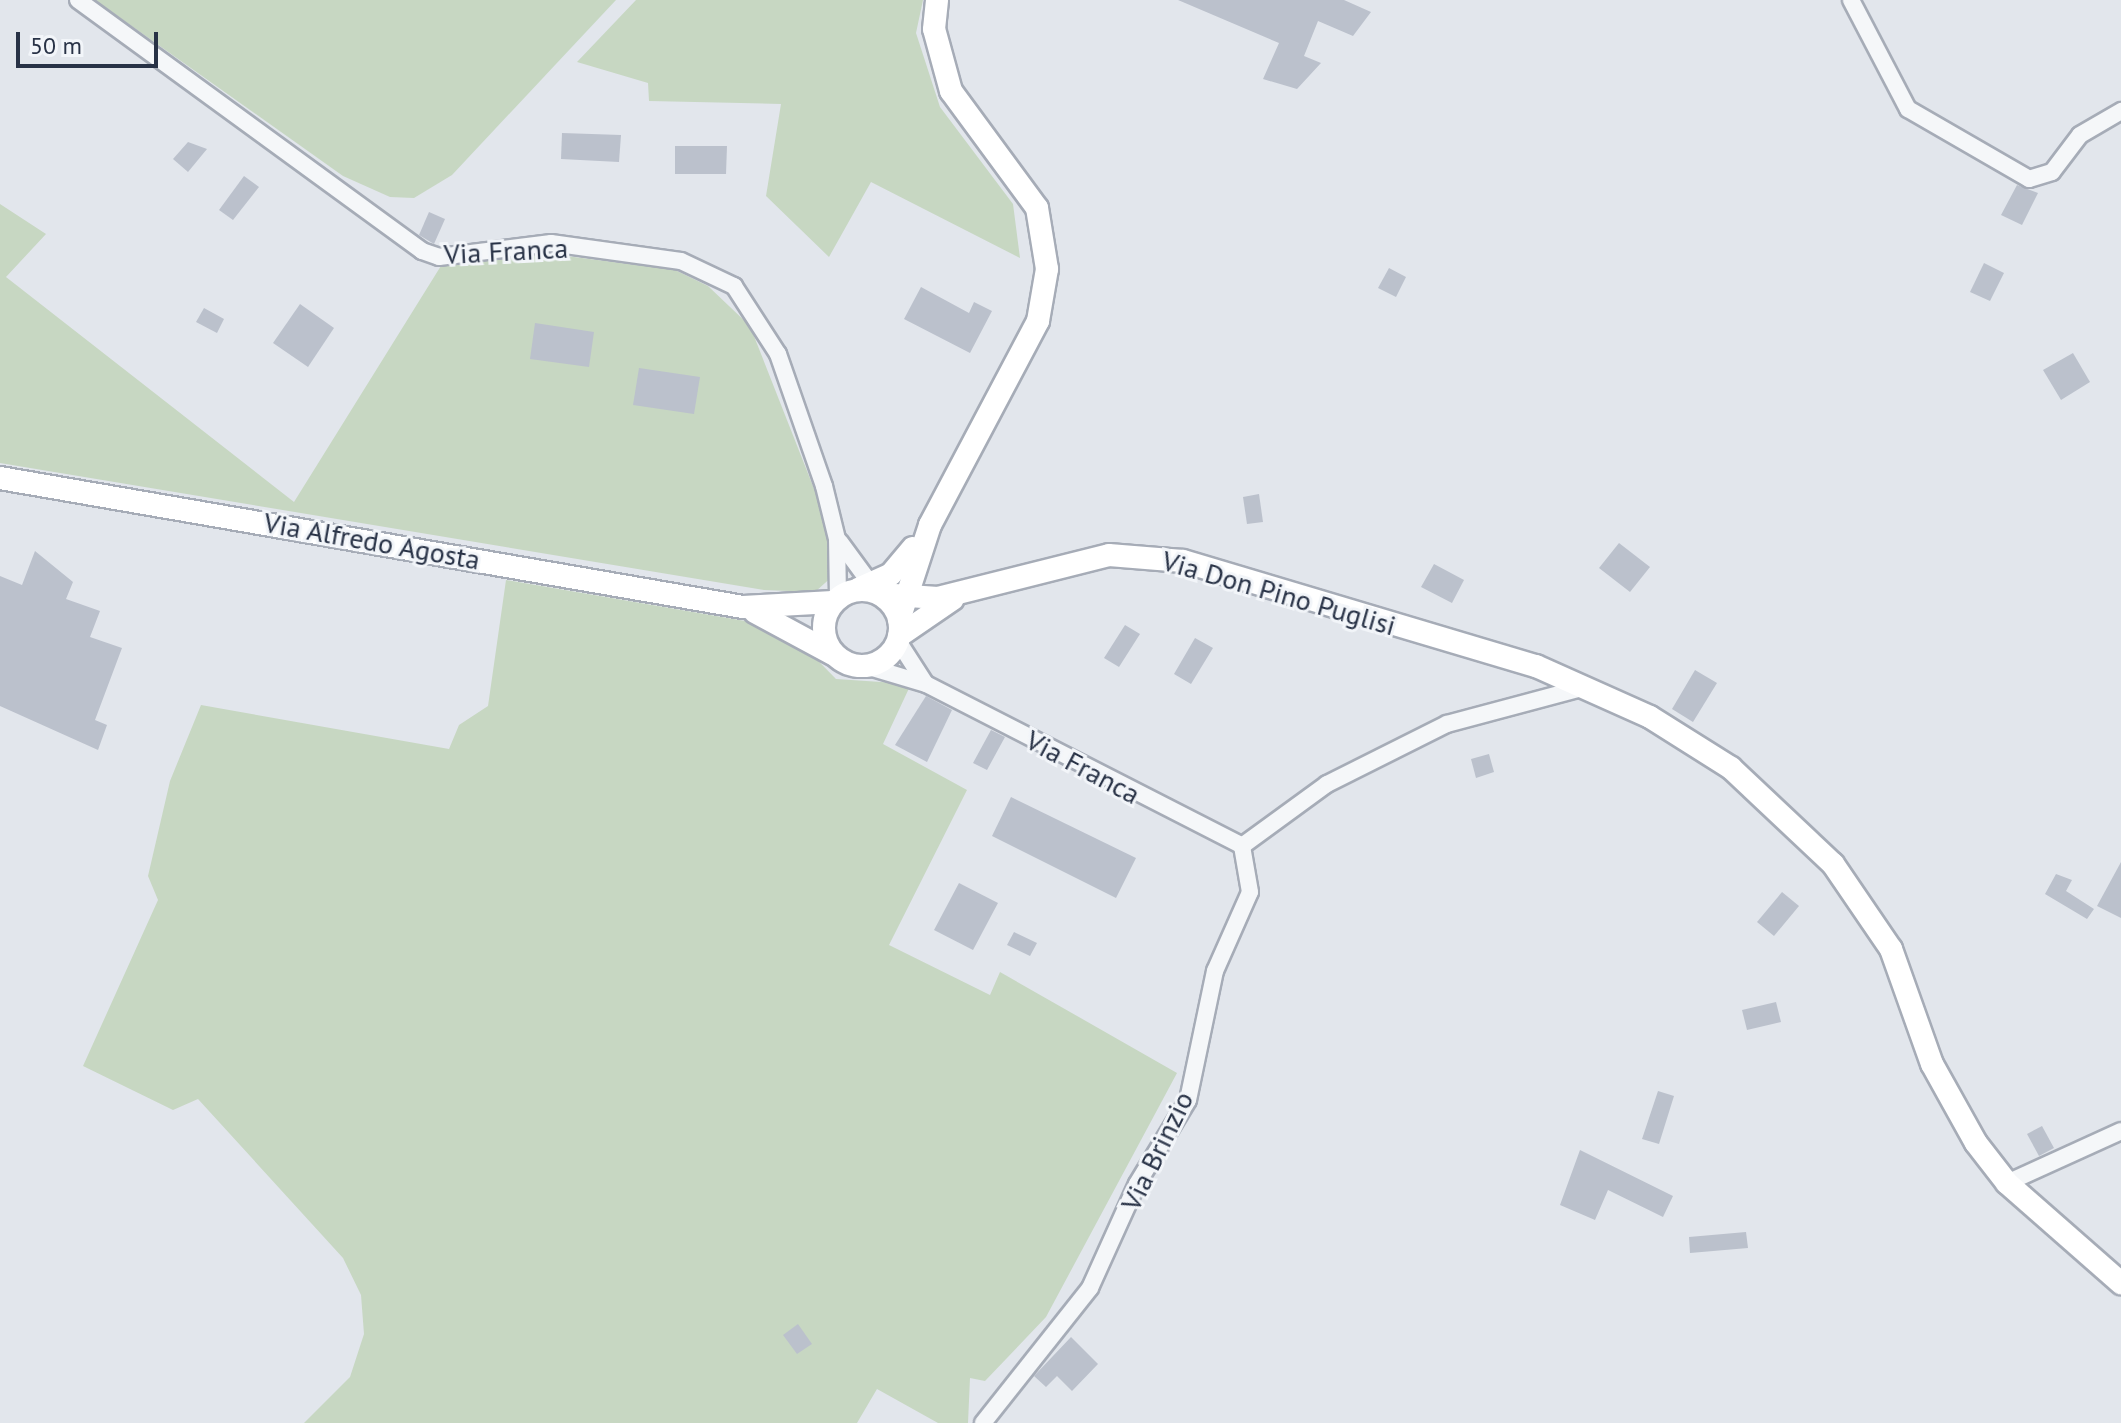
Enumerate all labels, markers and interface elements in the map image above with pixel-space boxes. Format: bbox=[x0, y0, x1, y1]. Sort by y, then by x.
scale bar bbox=[20, 16, 162, 66]
text: 50 m bbox=[30, 30, 82, 61]
street label: Via Franca bbox=[443, 231, 569, 271]
street label: Via Alfredo Agosta bbox=[260, 505, 484, 577]
street label: Via Don Pino Puglisi bbox=[1158, 544, 1400, 642]
street label: Via Franca bbox=[1020, 723, 1146, 811]
street label: Via Brinzio bbox=[1114, 1086, 1200, 1216]

